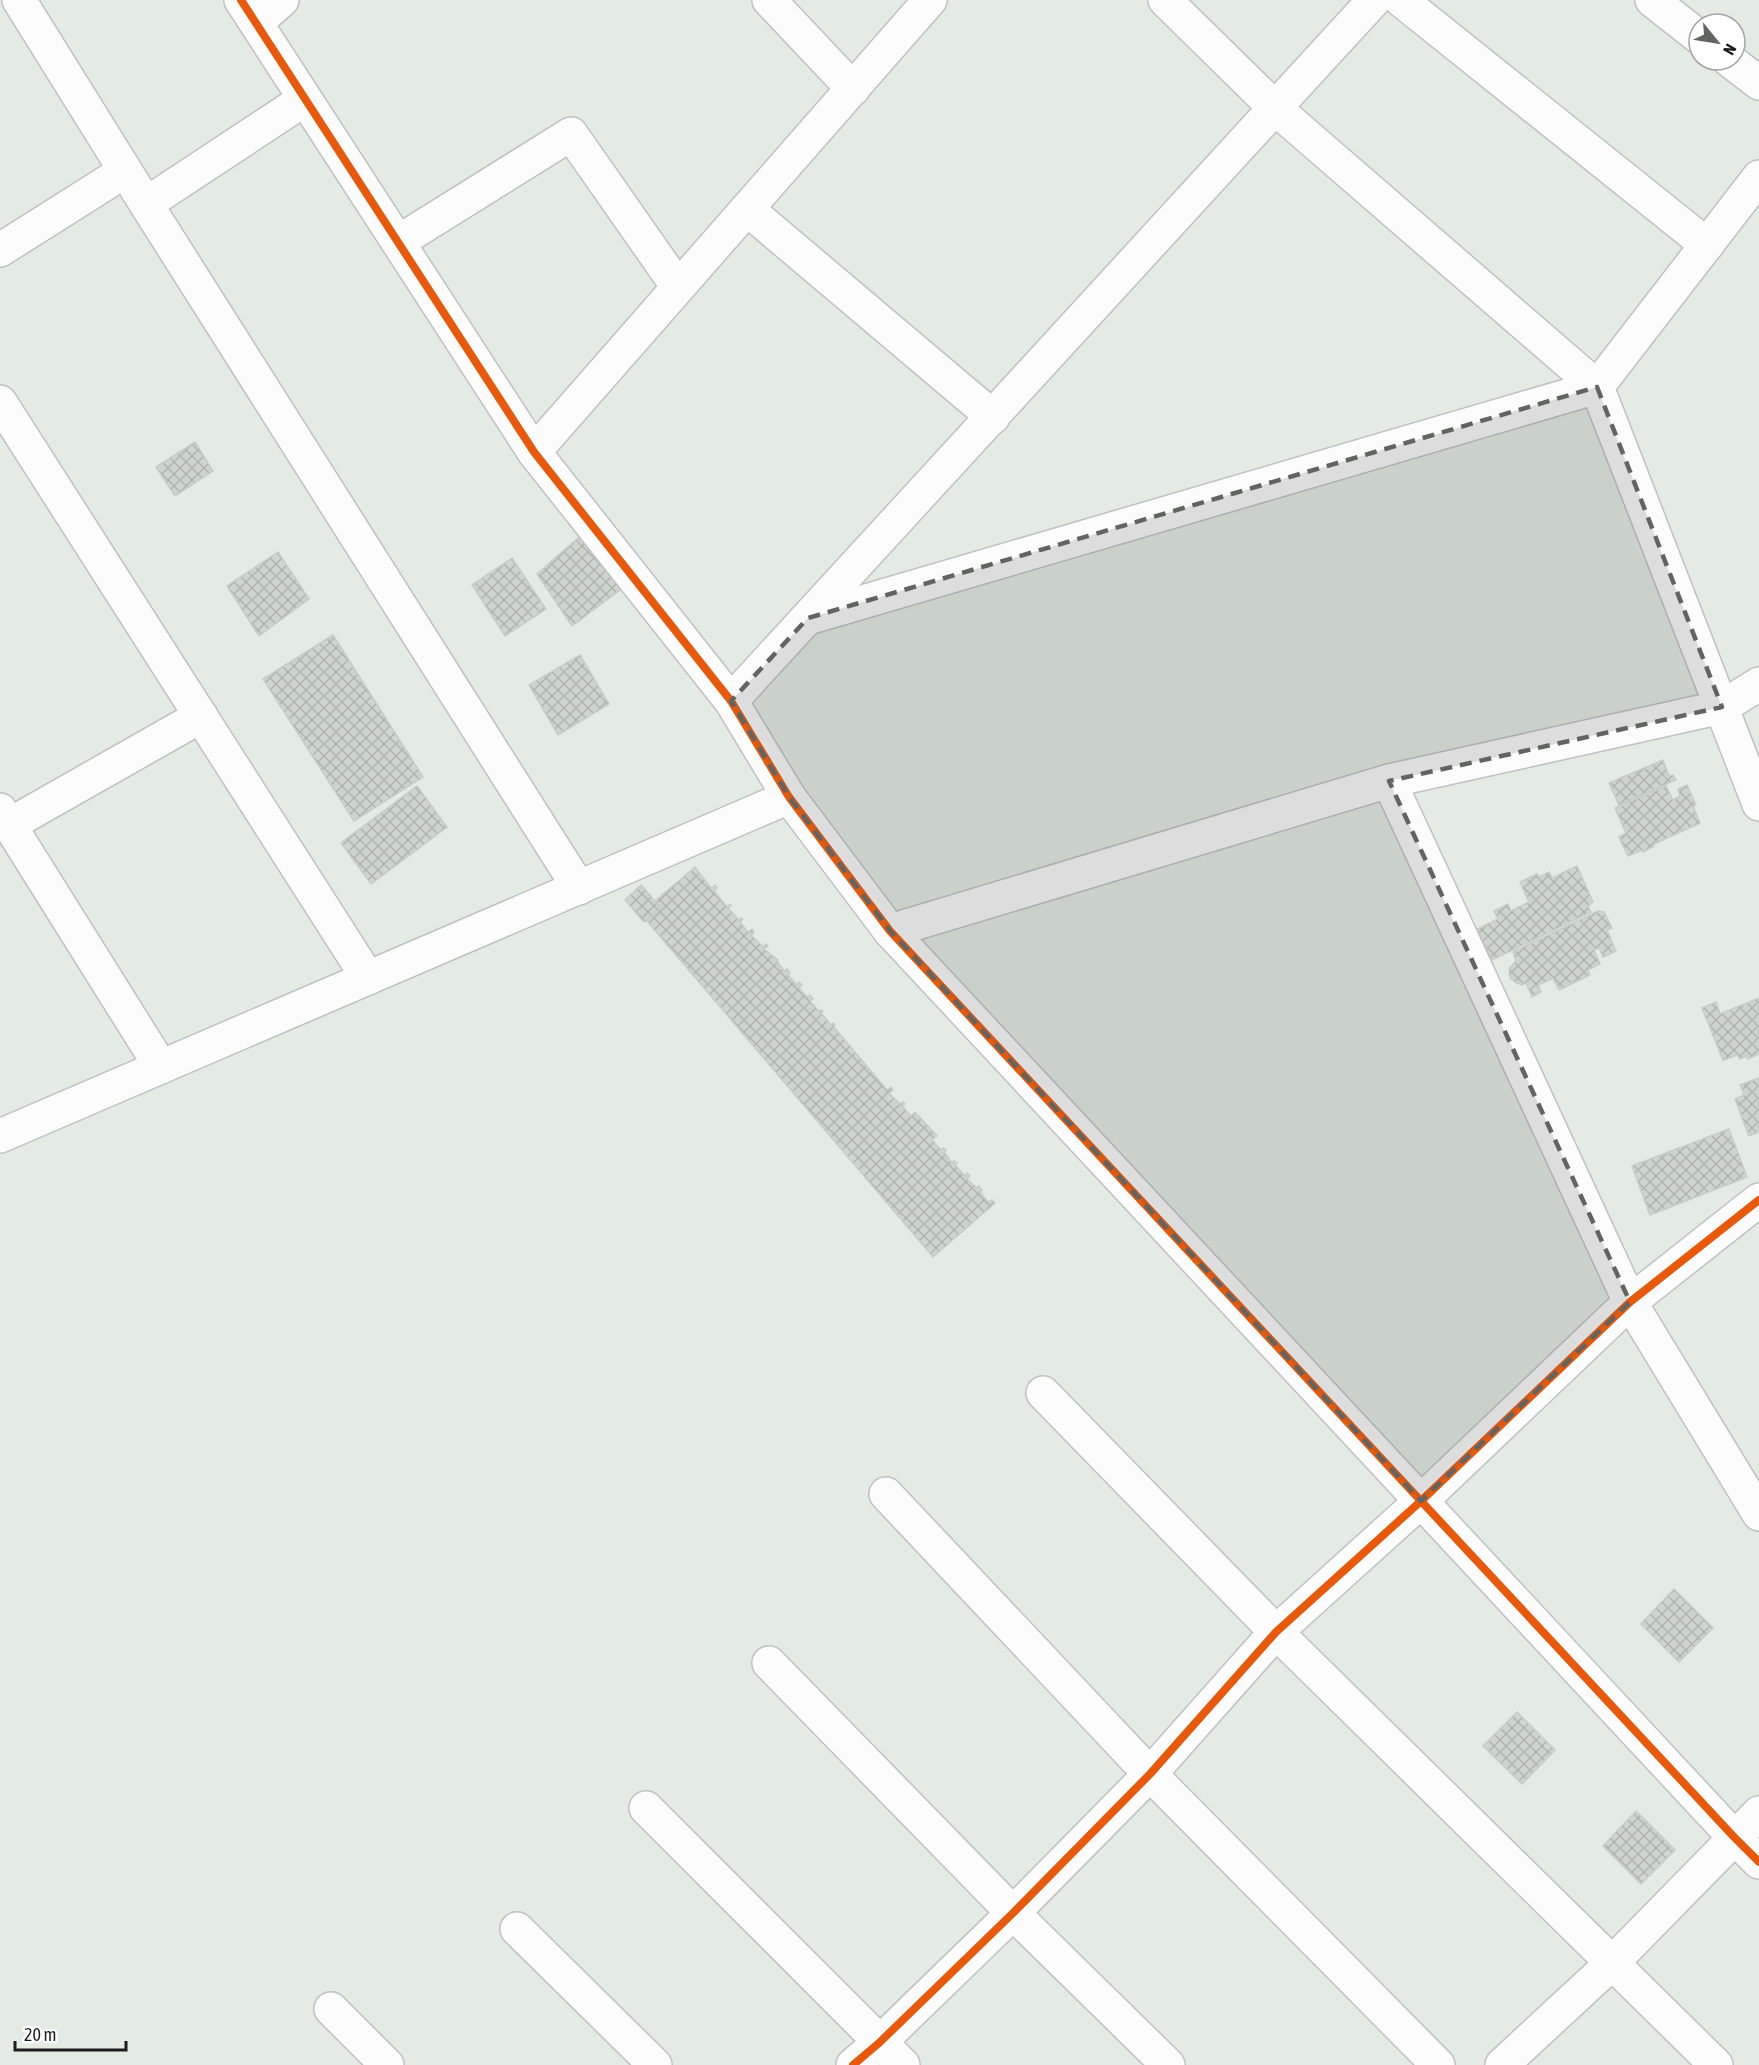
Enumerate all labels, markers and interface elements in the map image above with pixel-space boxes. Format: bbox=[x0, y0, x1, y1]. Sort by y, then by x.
north arrow bbox=[1687, 12, 1747, 72]
text: N bbox=[1720, 41, 1740, 58]
scale bar bbox=[15, 2014, 126, 2052]
text: 20 m bbox=[24, 2024, 56, 2045]

